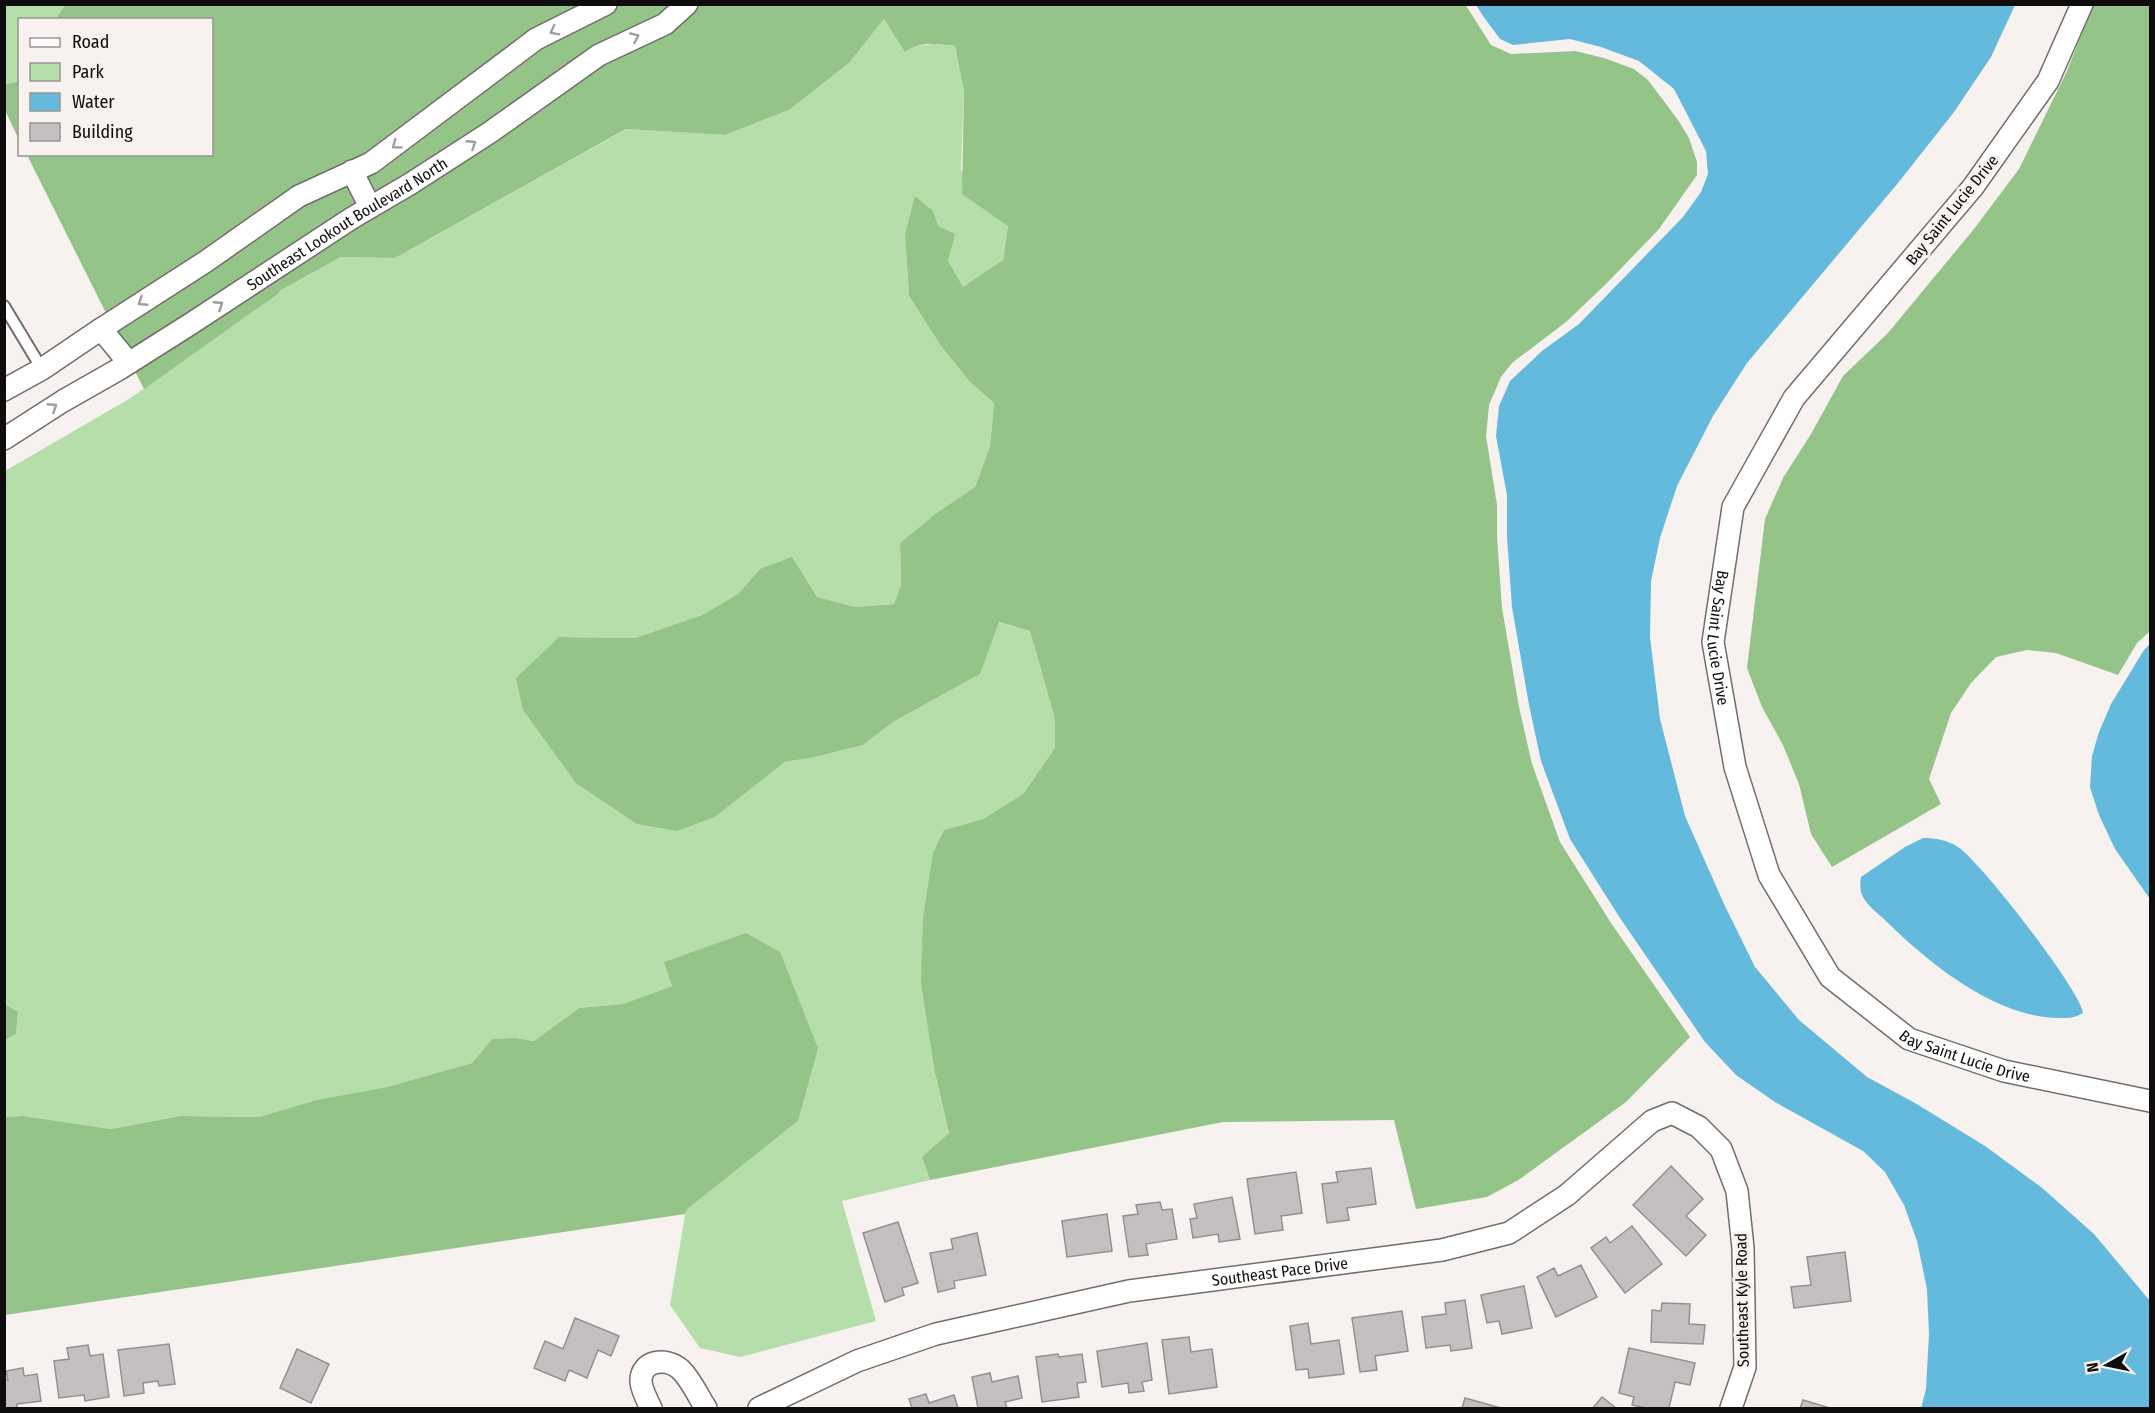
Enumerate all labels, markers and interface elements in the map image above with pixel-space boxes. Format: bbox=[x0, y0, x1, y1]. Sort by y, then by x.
legend bbox=[18, 18, 213, 156]
one-way arrow bbox=[549, 23, 560, 35]
text: Road bbox=[72, 31, 109, 53]
one-way arrow bbox=[628, 32, 639, 44]
text: Park bbox=[72, 61, 105, 83]
text: Water bbox=[72, 91, 115, 113]
text: Building bbox=[72, 121, 133, 143]
one-way arrow bbox=[391, 137, 402, 148]
one-way arrow bbox=[466, 139, 476, 151]
street label: Bay Saint Lucie Drive bbox=[1902, 151, 2002, 269]
street label: Southeast Lookout Boulevard North bbox=[243, 153, 451, 294]
one-way arrow bbox=[137, 295, 148, 306]
one-way arrow bbox=[213, 301, 224, 312]
one-way arrow bbox=[47, 403, 58, 414]
street label: Bay Saint Lucie Drive bbox=[1704, 569, 1733, 707]
street label: Bay Saint Lucie Drive bbox=[1896, 1026, 2032, 1086]
street label: Southeast Kyle Road bbox=[1731, 1233, 1753, 1367]
street label: Southeast Pace Drive bbox=[1211, 1253, 1349, 1290]
north arrow bbox=[2077, 1335, 2137, 1395]
text: N bbox=[2083, 1361, 2103, 1373]

